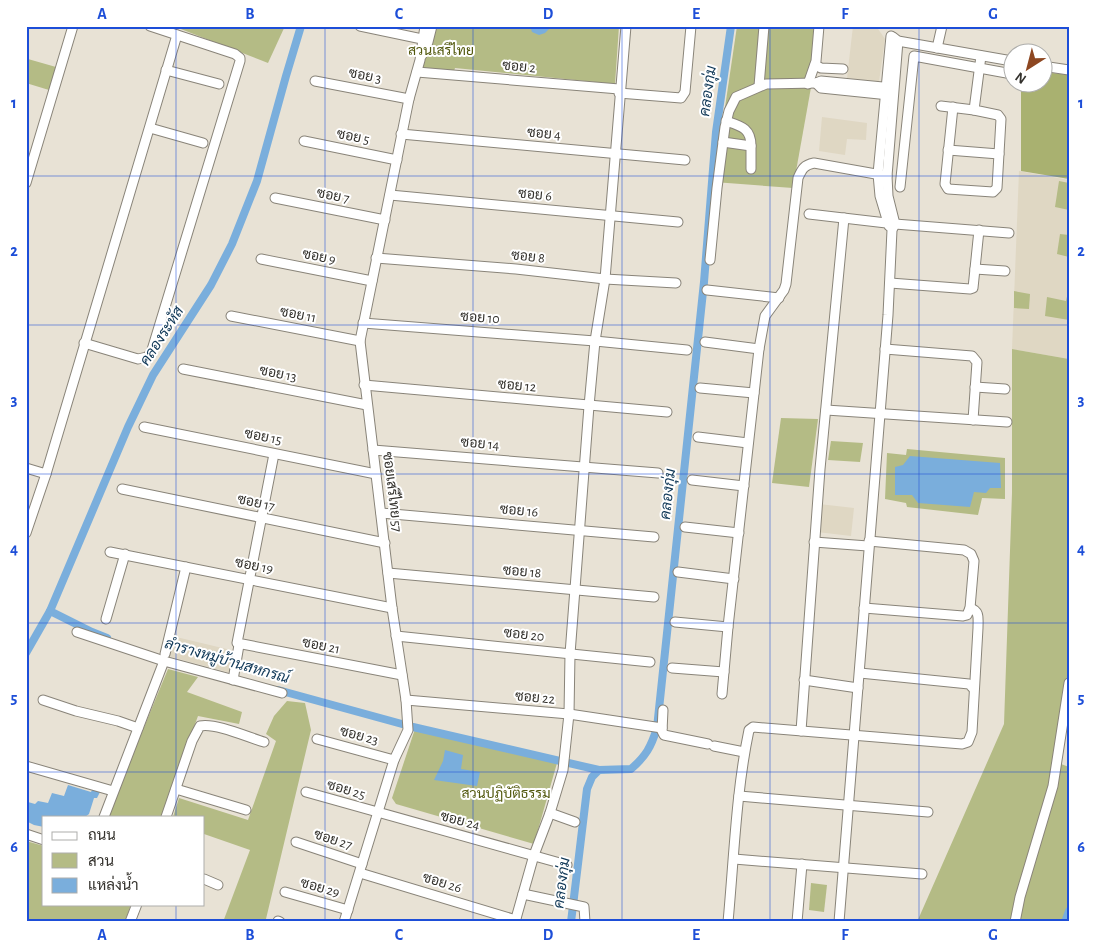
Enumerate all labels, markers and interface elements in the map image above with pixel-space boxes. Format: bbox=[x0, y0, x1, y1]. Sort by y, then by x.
text: A bbox=[97, 6, 107, 22]
text: B bbox=[245, 6, 255, 22]
text: C bbox=[395, 6, 404, 22]
text: D bbox=[543, 6, 554, 22]
text: E bbox=[692, 6, 700, 22]
text: F bbox=[841, 6, 849, 22]
text: G bbox=[988, 6, 998, 22]
park label: สวนเสรีไทย bbox=[408, 41, 474, 58]
north arrow bbox=[1002, 42, 1052, 92]
street label: ซอย 2 bbox=[502, 59, 536, 75]
water label: คลองกุ่ม bbox=[694, 64, 722, 118]
street label: ซอย 3 bbox=[347, 66, 383, 86]
text: N bbox=[1013, 69, 1029, 86]
text: 1 bbox=[11, 95, 17, 111]
text: 1 bbox=[1078, 95, 1084, 111]
street label: ซอย 4 bbox=[527, 126, 562, 142]
street label: ซอย 5 bbox=[335, 127, 371, 147]
street label: ซอย 7 bbox=[315, 186, 351, 206]
street label: ซอย 6 bbox=[518, 187, 552, 203]
text: 2 bbox=[10, 243, 18, 259]
text: 2 bbox=[1077, 243, 1085, 259]
street label: ซอย 9 bbox=[301, 247, 337, 267]
street label: ซอย 8 bbox=[510, 248, 546, 266]
water label: คลองระหัส bbox=[136, 302, 187, 368]
street label: ซอย 11 bbox=[279, 305, 317, 325]
street label: ซอย 10 bbox=[460, 310, 500, 326]
street label: ซอย 13 bbox=[258, 364, 298, 385]
street label: ซอย 12 bbox=[497, 377, 537, 395]
text: 3 bbox=[11, 392, 18, 408]
text: 3 bbox=[1078, 392, 1085, 408]
street label: ซอย 15 bbox=[243, 427, 283, 448]
street label: ซอย 14 bbox=[460, 435, 500, 453]
street label: ซอยเสรีไทย 57 bbox=[380, 451, 407, 533]
water label: คลองกุ่ม bbox=[655, 467, 681, 521]
street label: ซอย 17 bbox=[236, 492, 276, 514]
street label: ซอย 16 bbox=[499, 502, 539, 520]
text: 4 bbox=[10, 541, 18, 557]
text: 4 bbox=[1077, 541, 1085, 557]
street label: ซอย 19 bbox=[234, 555, 274, 577]
street label: ซอย 18 bbox=[502, 563, 542, 581]
street label: ซอย 20 bbox=[503, 626, 545, 644]
water label: ลำรางหมู่บ้านสหกรณ์ bbox=[162, 633, 294, 688]
street label: ซอย 21 bbox=[301, 635, 341, 657]
street label: ซอย 22 bbox=[515, 689, 555, 707]
text: 5 bbox=[11, 690, 18, 706]
text: 5 bbox=[1078, 690, 1085, 706]
street label: ซอย 23 bbox=[338, 724, 380, 748]
street label: ซอย 25 bbox=[325, 778, 367, 802]
park label: สวนปฏิบัติธรรม bbox=[461, 785, 551, 802]
street label: ซอย 24 bbox=[439, 809, 482, 833]
legend bbox=[42, 816, 205, 906]
street label: ซอย 27 bbox=[312, 827, 354, 853]
text: ถนน bbox=[88, 828, 116, 843]
text: 6 bbox=[10, 839, 18, 855]
text: 6 bbox=[1077, 839, 1085, 855]
text: สวน bbox=[88, 854, 114, 869]
water label: คลองกุ่ม bbox=[548, 856, 576, 910]
street label: ซอย 26 bbox=[421, 870, 463, 896]
text: แหล่งน้ำ bbox=[88, 872, 139, 893]
street label: ซอย 29 bbox=[299, 876, 341, 900]
text: A bbox=[97, 927, 107, 943]
text: B bbox=[245, 927, 255, 943]
text: C bbox=[395, 927, 404, 943]
text: D bbox=[543, 927, 554, 943]
text: E bbox=[692, 927, 700, 943]
text: F bbox=[841, 927, 849, 943]
text: G bbox=[988, 927, 998, 943]

